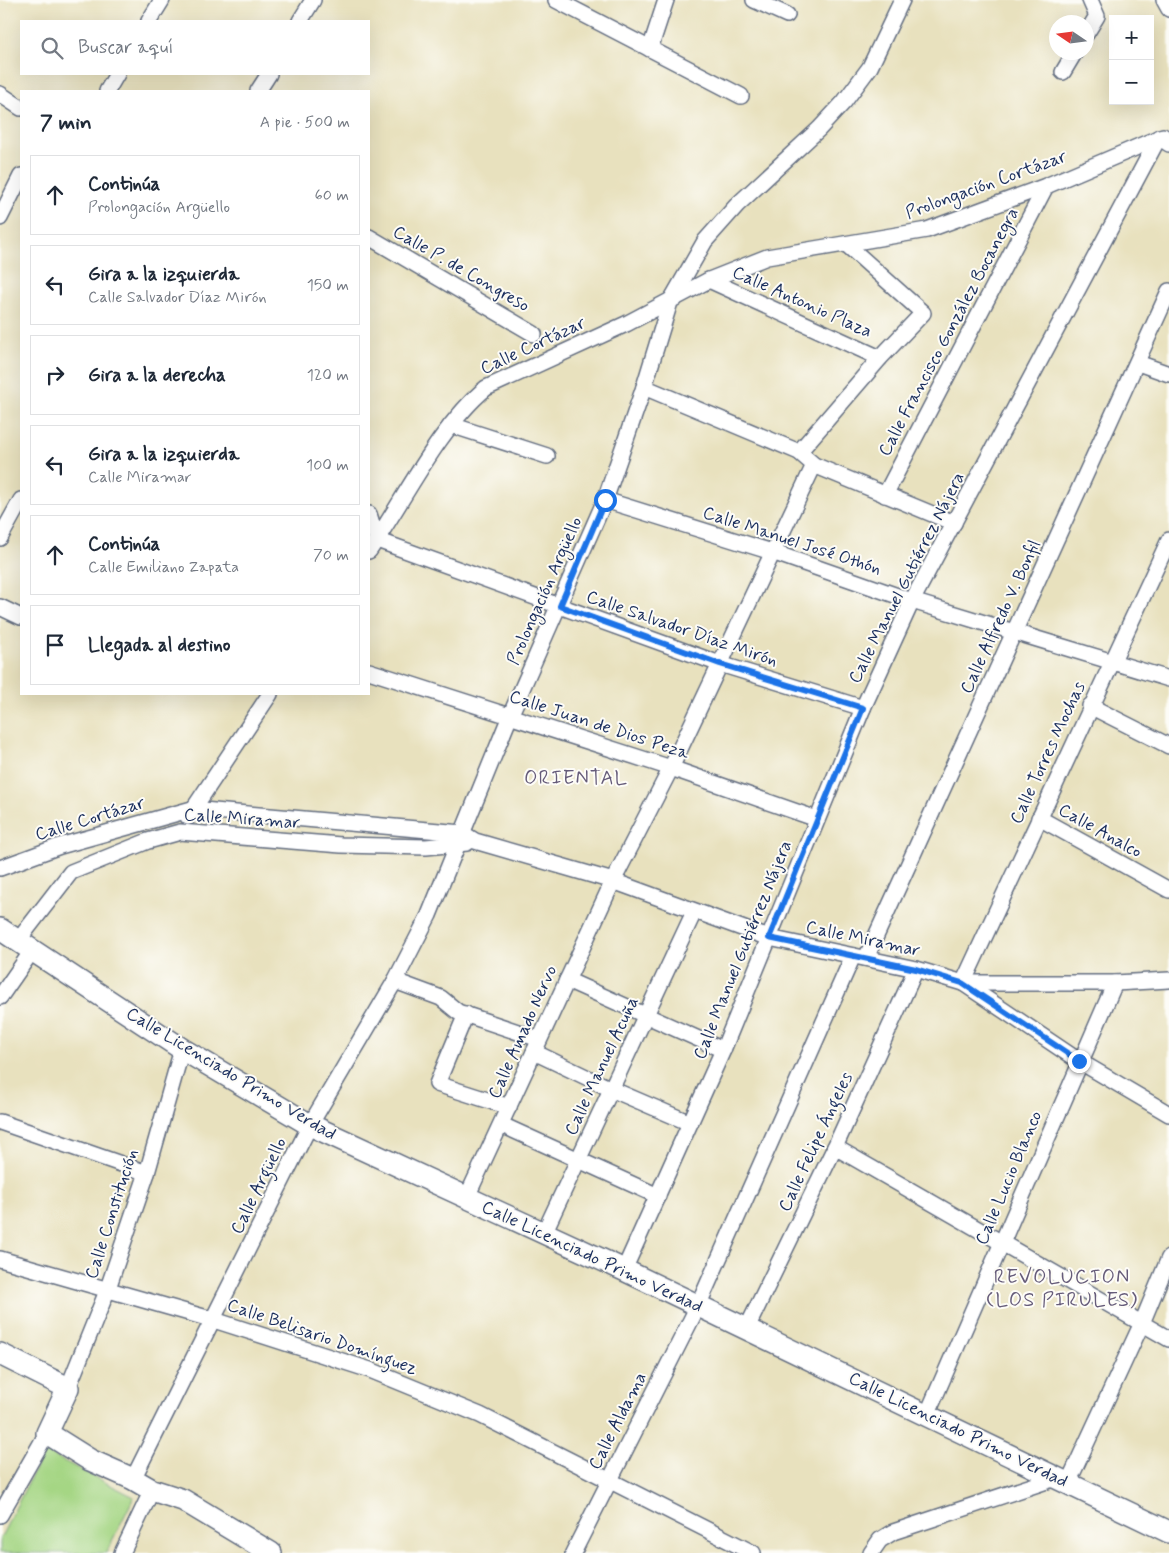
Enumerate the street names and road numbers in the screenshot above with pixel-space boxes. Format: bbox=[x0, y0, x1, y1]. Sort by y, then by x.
street label: Prolongación Cortázar bbox=[902, 145, 1071, 226]
street label: Calle Francisco González Bocanegra bbox=[873, 204, 1026, 461]
street label: Calle P. de Congreso bbox=[388, 220, 534, 318]
street label: Calle Antonio Plaza bbox=[728, 260, 876, 344]
street label: Calle Cortázar bbox=[477, 311, 590, 381]
street label: Calle Manuel Gutiérrez Nájera bbox=[843, 468, 971, 688]
street label: Calle Manuel José Othón bbox=[700, 501, 884, 581]
street label: Prolongación Argüello bbox=[502, 513, 589, 669]
street label: Calle Alfredo V. Bonfil bbox=[955, 536, 1047, 698]
street label: Calle Salvador Díaz Mirón bbox=[583, 585, 781, 673]
street label: Calle Torres Mochas bbox=[1004, 678, 1092, 828]
street label: Calle Juan de Dios Peza bbox=[506, 685, 692, 765]
street label: Calle Cortázar bbox=[32, 791, 148, 847]
street label: Calle Analco bbox=[1054, 798, 1146, 864]
street label: Calle Miramar bbox=[183, 803, 301, 835]
street label: Calle Manuel Gutiérrez Nájera bbox=[688, 837, 798, 1063]
street label: Calle Miramar bbox=[804, 915, 923, 963]
street label: Calle Amado Nervo bbox=[483, 961, 563, 1103]
street label: Calle Manuel Acuña bbox=[559, 993, 645, 1139]
street label: Calle Licenciado Primo Verdad bbox=[121, 1002, 341, 1146]
street label: Calle Felipe Ángeles bbox=[773, 1068, 861, 1217]
street label: Calle Lucio Blanco bbox=[970, 1107, 1048, 1249]
street label: Calle Argüello bbox=[225, 1134, 294, 1239]
street label: Calle Constitución bbox=[80, 1146, 144, 1282]
street label: Calle Licenciado Primo Verdad bbox=[478, 1195, 706, 1319]
street label: Calle Belisario Domínguez bbox=[223, 1293, 420, 1383]
street label: Calle Licenciado Primo Verdad bbox=[844, 1366, 1072, 1494]
street label: Calle Aldama bbox=[583, 1368, 653, 1474]

